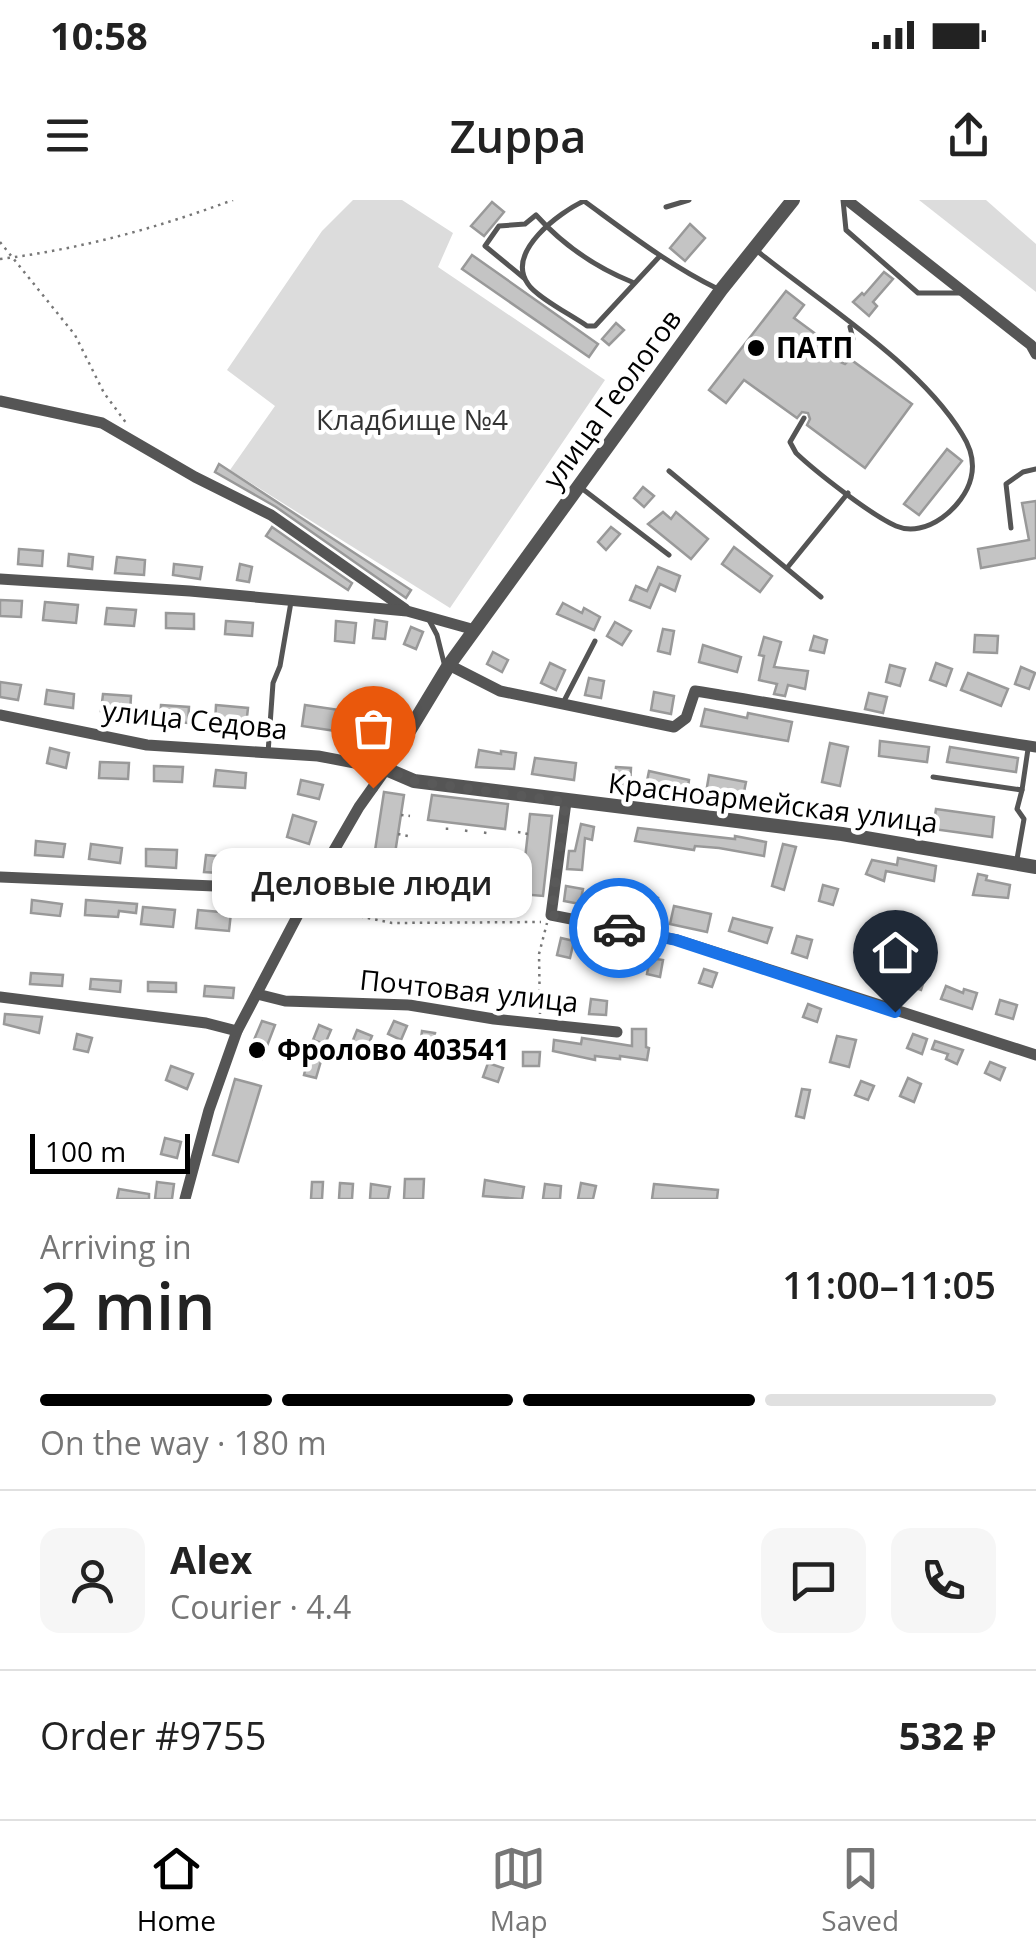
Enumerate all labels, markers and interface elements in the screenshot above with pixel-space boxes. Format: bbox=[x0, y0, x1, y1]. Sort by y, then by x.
text: 10:58 bbox=[50, 9, 148, 61]
text: Zuppa bbox=[450, 105, 586, 166]
icon: menu bbox=[40, 108, 95, 163]
icon: share bbox=[941, 108, 996, 163]
street label: улица Геологов bbox=[533, 301, 689, 496]
place label: ПАТП bbox=[776, 328, 853, 366]
marker: ПАТП bbox=[745, 337, 767, 359]
park label: Кладбище №4 bbox=[316, 400, 508, 438]
pin bbox=[331, 686, 416, 789]
street label: улица Седова bbox=[101, 690, 290, 748]
icon: bag bbox=[346, 701, 401, 756]
street label: Красноармейская улица bbox=[606, 763, 940, 841]
callout: Деловые люди bbox=[213, 848, 533, 918]
text: Деловые люди bbox=[252, 861, 492, 904]
courier bbox=[569, 878, 669, 978]
icon: car bbox=[592, 901, 647, 956]
pin bbox=[853, 910, 938, 1013]
icon: home bbox=[868, 925, 923, 980]
street label: Почтовая улица bbox=[358, 960, 580, 1020]
place label: Фролово 403541 bbox=[277, 1030, 510, 1068]
marker: Фролово 403541 bbox=[246, 1039, 268, 1061]
scale bar bbox=[30, 1129, 190, 1174]
text: 100 m bbox=[45, 1132, 126, 1170]
text: Arriving in bbox=[40, 1225, 192, 1268]
text: 11:00–11:05 bbox=[782, 1258, 996, 1310]
text: 2 min bbox=[40, 1261, 215, 1349]
text: On the way · 180 m bbox=[40, 1421, 327, 1464]
button: person bbox=[40, 1528, 145, 1633]
button: chat bbox=[761, 1528, 866, 1633]
button: phone bbox=[891, 1528, 996, 1633]
text: Alex bbox=[170, 1533, 252, 1585]
text: Courier · 4.4 bbox=[170, 1585, 351, 1628]
text: Order #9755 bbox=[40, 1709, 267, 1761]
text: 532 ₽ bbox=[899, 1709, 996, 1761]
tab: Home bbox=[137, 1841, 216, 1939]
tab: Map bbox=[490, 1841, 548, 1939]
tab: Saved bbox=[821, 1841, 899, 1939]

